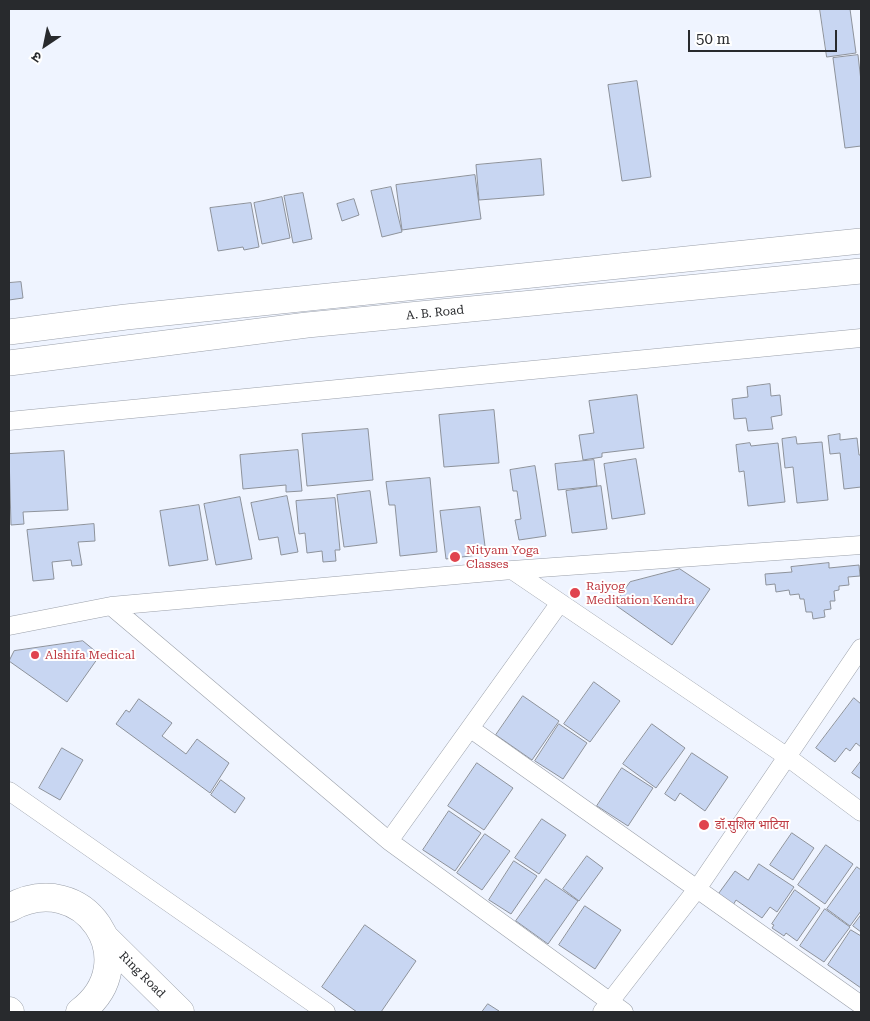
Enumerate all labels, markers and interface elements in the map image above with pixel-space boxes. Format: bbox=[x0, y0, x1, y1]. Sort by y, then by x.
north arrow bbox=[20, 20, 70, 70]
scale bar bbox=[690, 20, 839, 52]
text: 50 m bbox=[696, 30, 730, 48]
text: उ bbox=[29, 49, 44, 66]
street label: A. B. Road bbox=[405, 303, 465, 323]
place label: Nityam Yoga Classes bbox=[466, 543, 539, 571]
marker: Nityam Yoga Classes bbox=[448, 550, 462, 564]
place label: Rajyog Meditation Kendra bbox=[586, 579, 695, 607]
marker: Rajyog Meditation Kendra bbox=[568, 586, 582, 600]
place label: Alshifa Medical bbox=[45, 648, 135, 662]
marker: Alshifa Medical bbox=[29, 649, 41, 661]
marker: डॉ.सुशिल भाटिया bbox=[697, 818, 711, 832]
place label: डॉ.सुशिल भाटिया bbox=[715, 818, 789, 832]
street label: Ring Road bbox=[116, 949, 168, 1001]

